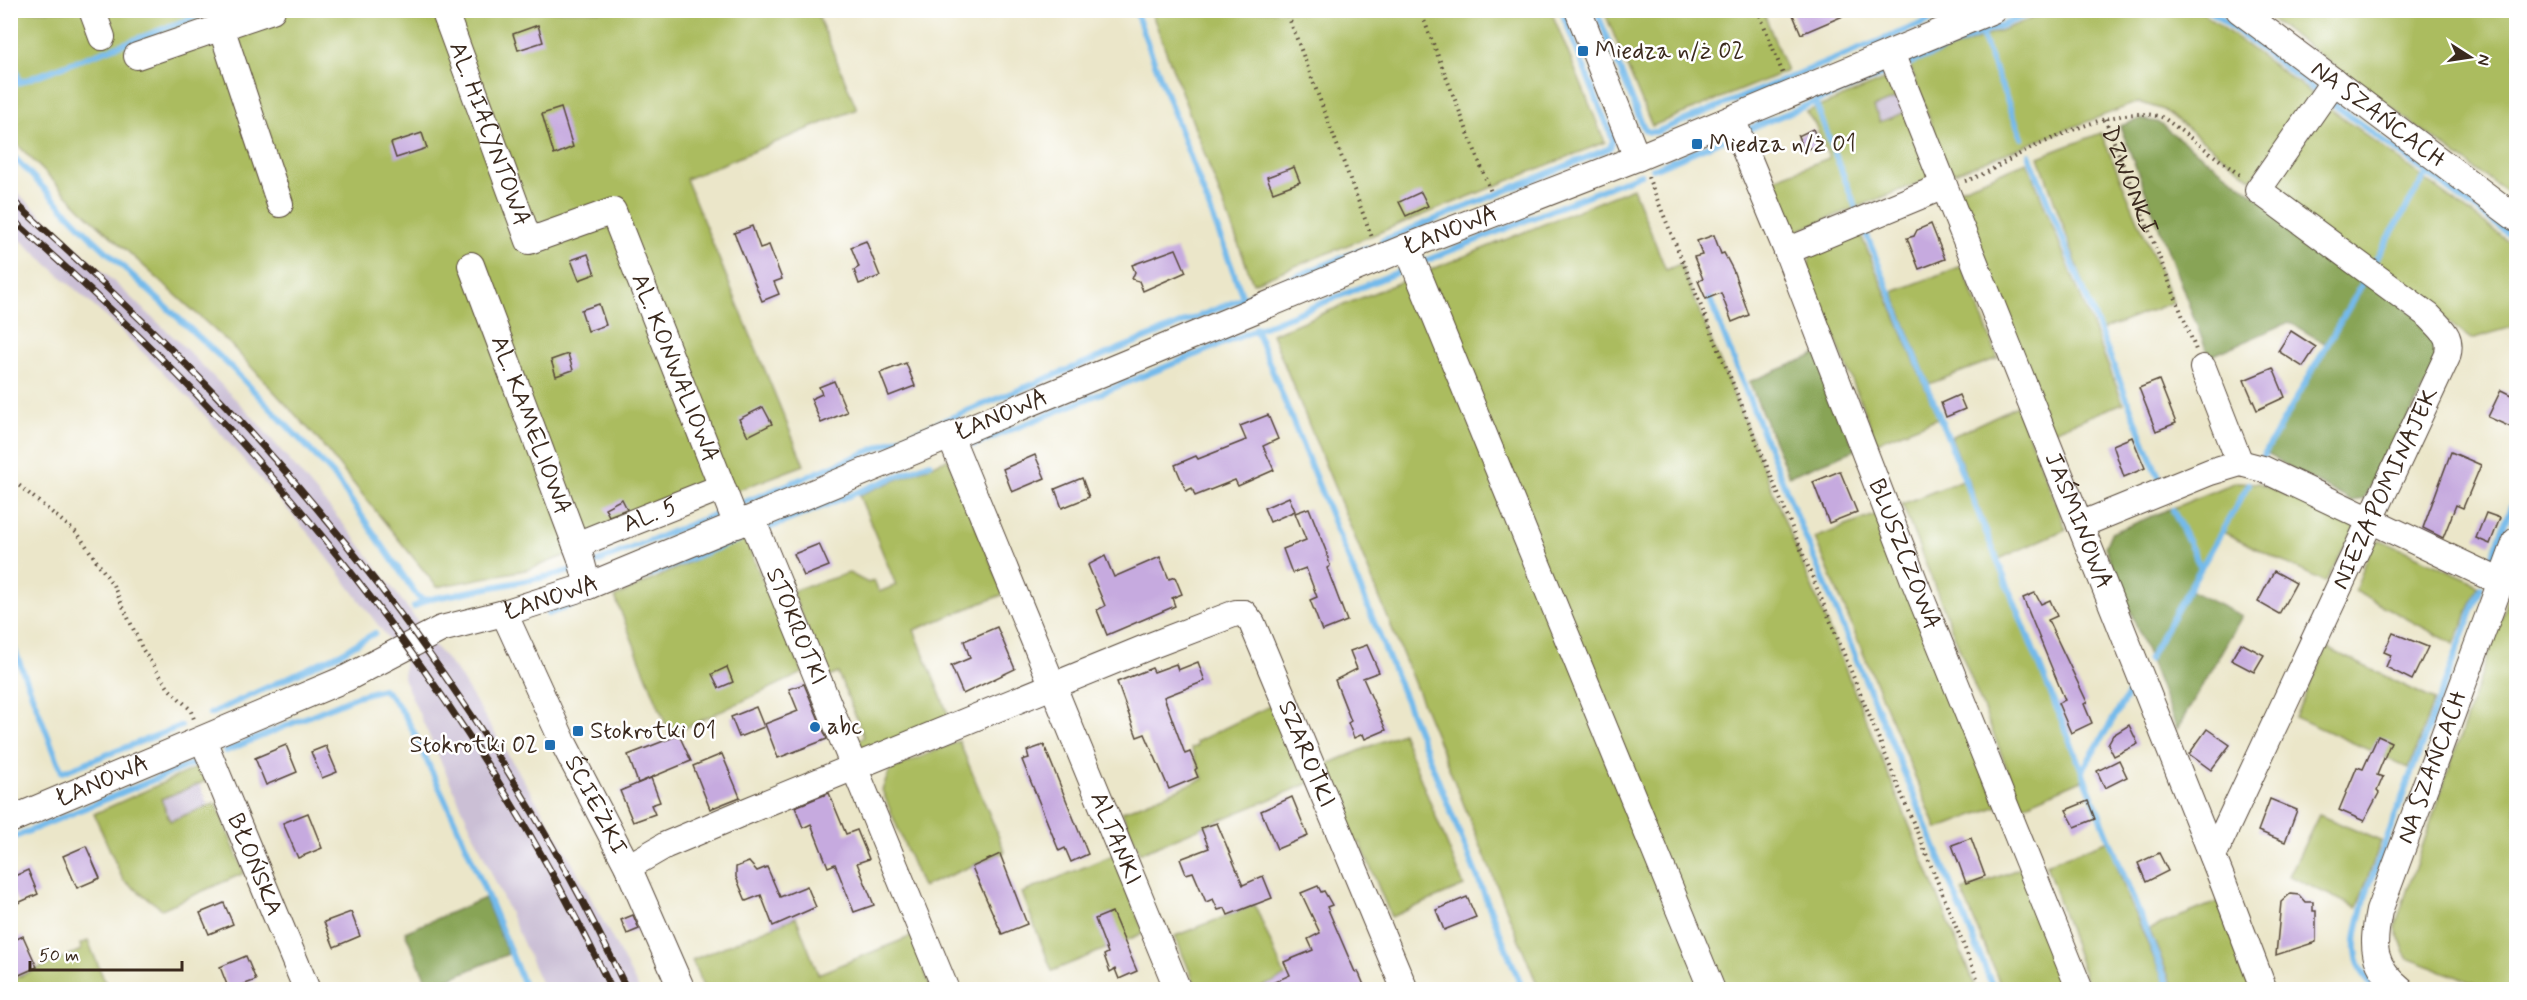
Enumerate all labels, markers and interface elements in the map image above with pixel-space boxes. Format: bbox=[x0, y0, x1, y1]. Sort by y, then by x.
north arrow bbox=[2440, 27, 2500, 87]
place label: Miedza n/ż 02 bbox=[1595, 36, 1744, 67]
street label: AL. HIACYNTOWA bbox=[442, 37, 538, 230]
marker: Miedza n/ż 02 bbox=[1576, 44, 1590, 58]
text: N bbox=[2472, 52, 2495, 67]
street label: NA SZAŃCACH bbox=[2305, 54, 2452, 175]
street label: DZWONKI bbox=[2094, 122, 2165, 239]
place label: Miedza n/ż 01 bbox=[1709, 129, 1856, 160]
marker: Miedza n/ż 01 bbox=[1690, 137, 1704, 151]
street label: ŁANOWA bbox=[1399, 198, 1502, 262]
street label: AL. KONWALIOWA bbox=[624, 269, 726, 467]
street label: AL. KAMELIOWA bbox=[483, 331, 579, 519]
street label: ŁANOWA bbox=[950, 382, 1053, 448]
street label: NIEZAPOMINAJEK bbox=[2325, 382, 2446, 594]
street label: JAŚMINOWA bbox=[2037, 448, 2120, 594]
street label: BLUSZCZOWA bbox=[1861, 474, 1948, 634]
street label: AL. 5 bbox=[618, 491, 682, 540]
street label: STOKROTKI bbox=[758, 563, 834, 689]
street label: ŁANOWA bbox=[499, 568, 604, 628]
street label: NA SZAŃCACH bbox=[2390, 686, 2475, 848]
street label: SZAROTKI bbox=[1271, 696, 1343, 812]
place label: abc bbox=[827, 712, 862, 743]
place label: Stokrotki 01 bbox=[590, 716, 716, 747]
marker: abc bbox=[808, 720, 822, 734]
marker: Stokrotki 01 bbox=[571, 724, 585, 738]
place label: Stokrotki 02 bbox=[410, 730, 538, 761]
marker: Stokrotki 02 bbox=[543, 738, 557, 752]
street label: ŁANOWA bbox=[51, 748, 154, 815]
street label: ŚCIEŻKI bbox=[557, 750, 634, 860]
street label: ALTANKI bbox=[1083, 787, 1148, 889]
street label: BŁOŃSKA bbox=[220, 809, 290, 921]
scale bar bbox=[30, 934, 182, 972]
text: 50 m bbox=[39, 944, 79, 968]

